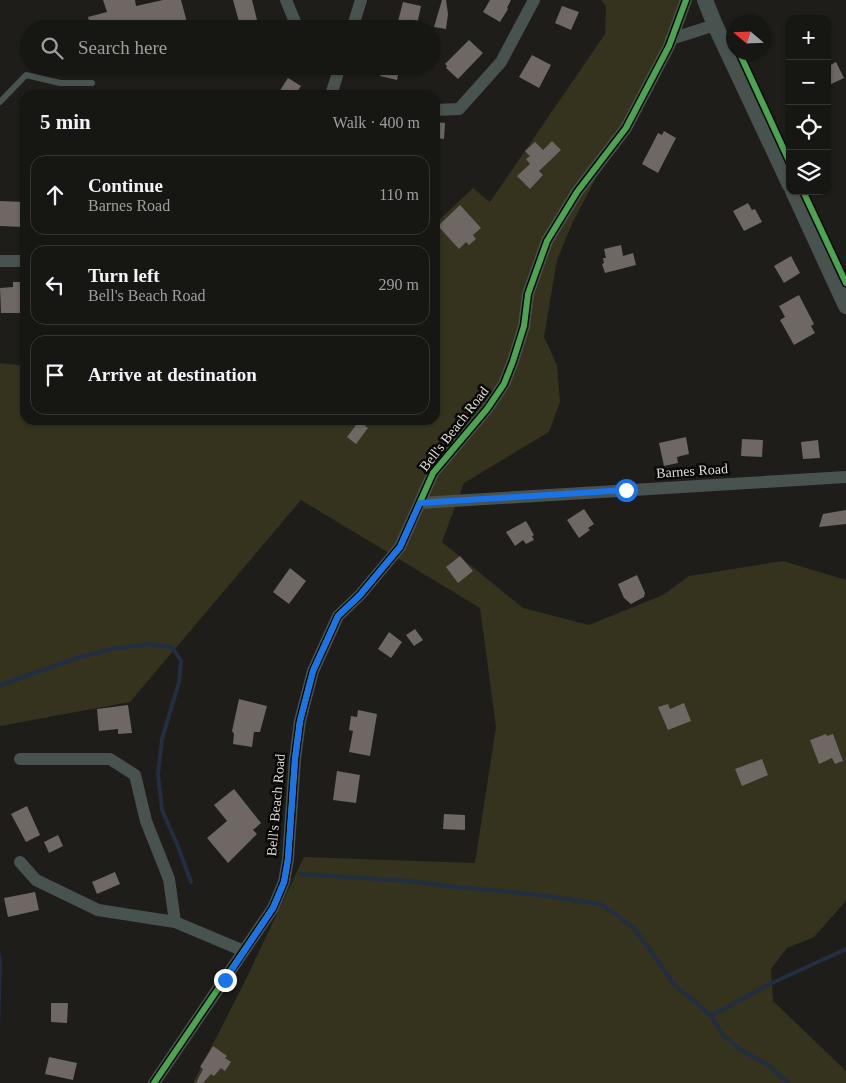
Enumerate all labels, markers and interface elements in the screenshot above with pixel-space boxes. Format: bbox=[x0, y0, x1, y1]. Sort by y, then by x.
north arrow bbox=[726, 15, 771, 60]
map controls bbox=[786, 15, 831, 195]
button: + bbox=[786, 15, 831, 60]
search box bbox=[20, 20, 440, 75]
icon: search bbox=[38, 34, 66, 62]
text: Search here bbox=[78, 37, 167, 58]
button: − bbox=[786, 60, 831, 105]
button: locate bbox=[786, 105, 831, 150]
text: 5 min bbox=[40, 110, 91, 134]
text: Walk · 400 m bbox=[333, 114, 420, 131]
button: layers bbox=[786, 150, 831, 195]
text: Continue bbox=[88, 175, 163, 196]
icon: ahead bbox=[41, 181, 69, 209]
text: 110 m bbox=[379, 186, 419, 203]
text: Barnes Road bbox=[88, 197, 170, 214]
text: Turn left bbox=[88, 265, 160, 286]
icon: left bbox=[41, 271, 69, 299]
text: 290 m bbox=[379, 276, 419, 293]
text: Bell's Beach Road bbox=[88, 287, 206, 304]
icon: arrive bbox=[41, 361, 69, 389]
text: Arrive at destination bbox=[88, 364, 257, 385]
street label: Bell's Beach Road bbox=[416, 384, 492, 474]
street label: Barnes Road bbox=[656, 461, 728, 481]
route start bbox=[615, 479, 638, 502]
street label: Bell's Beach Road bbox=[264, 753, 288, 857]
route end bbox=[214, 969, 237, 992]

